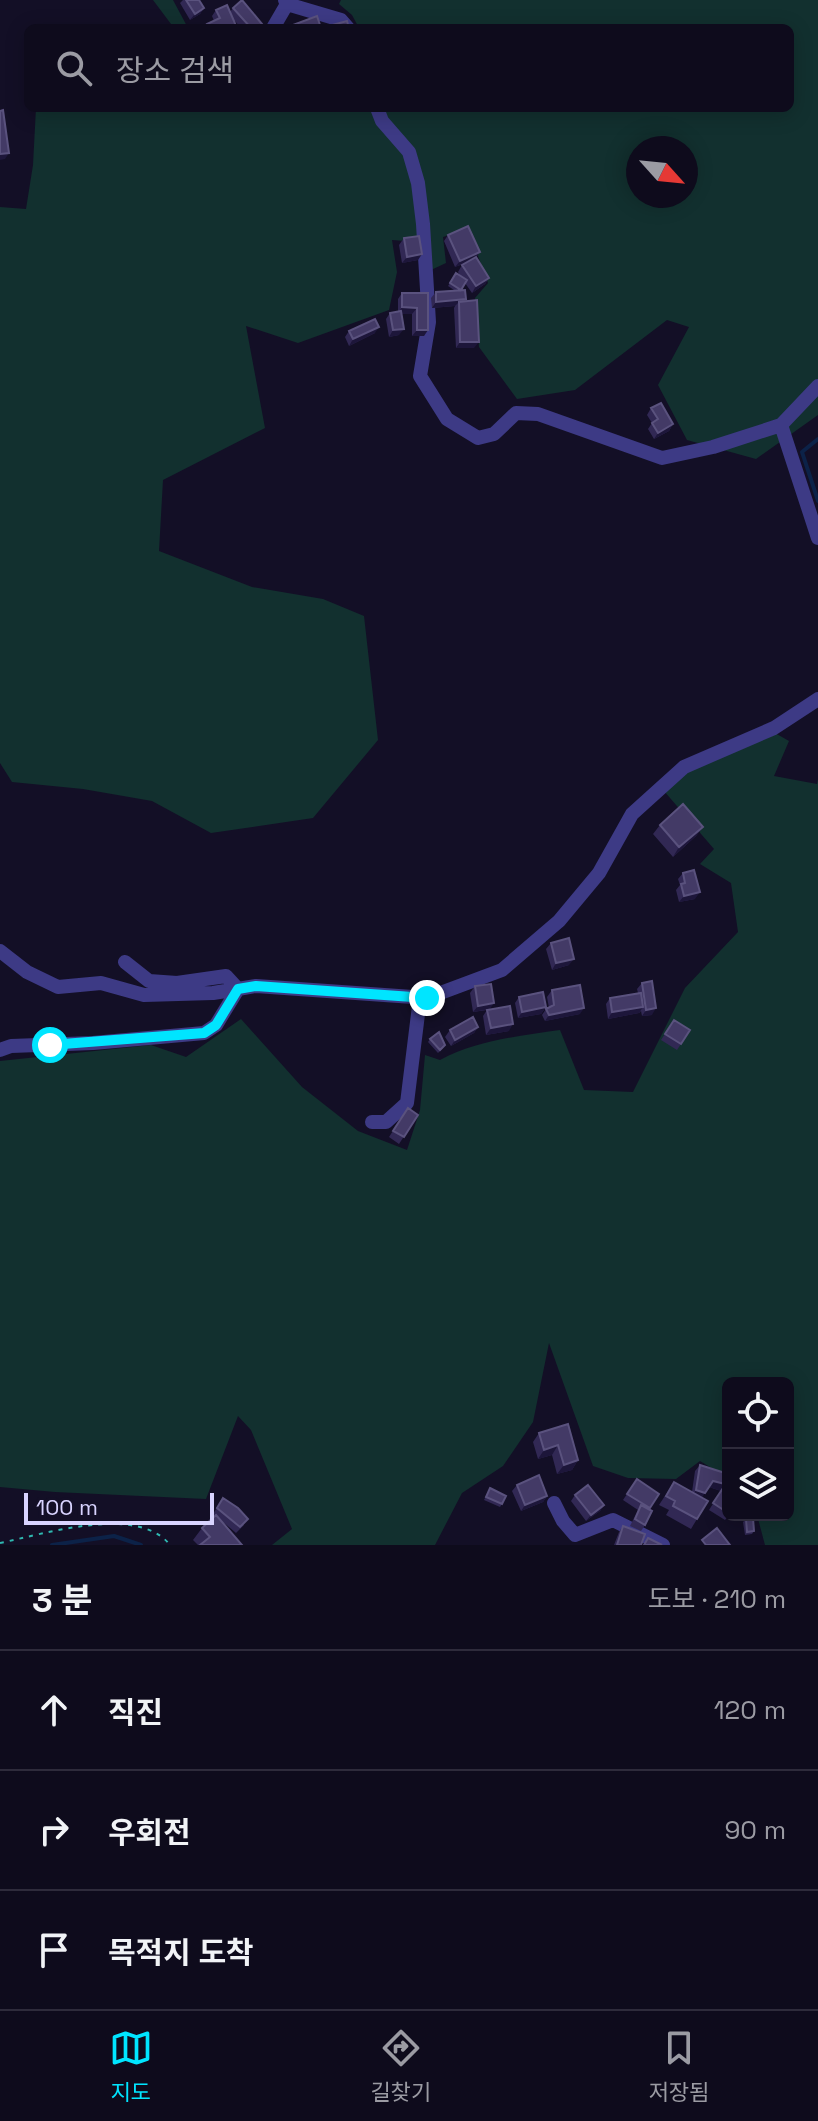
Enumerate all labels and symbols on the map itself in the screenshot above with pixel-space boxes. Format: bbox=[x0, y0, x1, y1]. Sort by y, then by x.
north arrow bbox=[626, 136, 698, 208]
route end bbox=[409, 980, 445, 1016]
route start bbox=[32, 1027, 68, 1063]
scale bar bbox=[24, 1489, 214, 1525]

